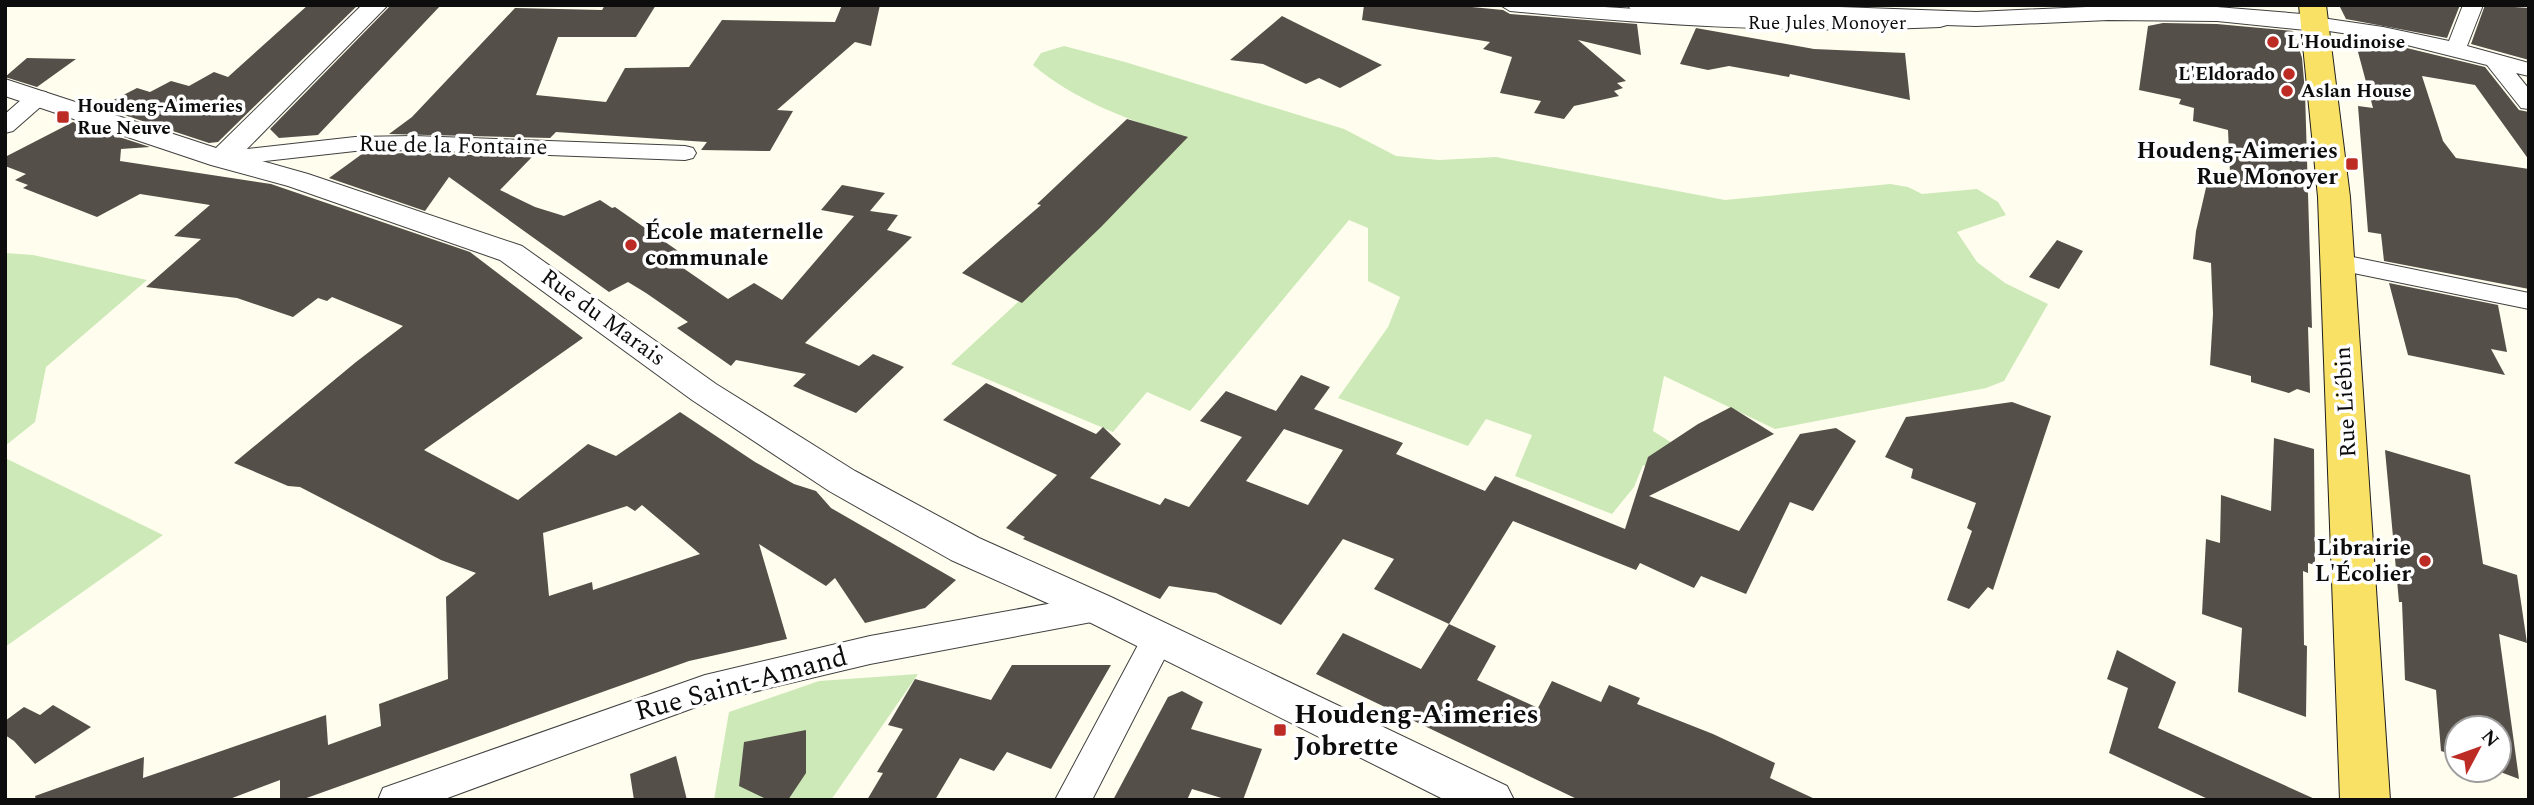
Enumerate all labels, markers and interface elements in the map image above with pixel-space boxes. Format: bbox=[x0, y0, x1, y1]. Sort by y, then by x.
street label: Rue Jules Monoyer bbox=[1748, 9, 1907, 38]
place label: L'Houdinoise bbox=[2287, 28, 2405, 57]
marker: L'Houdinoise bbox=[2265, 34, 2281, 50]
place label: L'Eldorado bbox=[2178, 60, 2275, 89]
marker: L'Eldorado bbox=[2281, 66, 2297, 82]
place label: Aslan House bbox=[2301, 77, 2412, 106]
marker: Aslan House bbox=[2279, 83, 2295, 99]
place label: Houdeng-Aimeries Rue Neuve bbox=[77, 92, 243, 143]
marker: Houdeng-Aimeries Rue Neuve bbox=[55, 109, 71, 125]
street label: Rue de la Fontaine bbox=[358, 127, 548, 165]
place label: Houdeng-Aimeries Rue Monoyer bbox=[2137, 134, 2338, 195]
marker: Houdeng-Aimeries Rue Monoyer bbox=[2344, 156, 2360, 172]
place label: École maternelle communale bbox=[645, 215, 823, 276]
marker: École maternelle communale bbox=[623, 237, 639, 253]
street label: Rue du Marais bbox=[533, 260, 673, 376]
street label: Rue Liébin bbox=[2326, 345, 2366, 459]
place label: Librairie L'Écolier bbox=[2315, 531, 2411, 592]
marker: Librairie L'Écolier bbox=[2417, 553, 2433, 569]
street label: Rue Saint-Amand bbox=[630, 635, 852, 733]
place label: Houdeng-Aimeries Jobrette bbox=[1294, 693, 1539, 768]
north arrow bbox=[2443, 714, 2513, 784]
marker: Houdeng-Aimeries Jobrette bbox=[1272, 722, 1288, 738]
text: N bbox=[2474, 723, 2506, 754]

